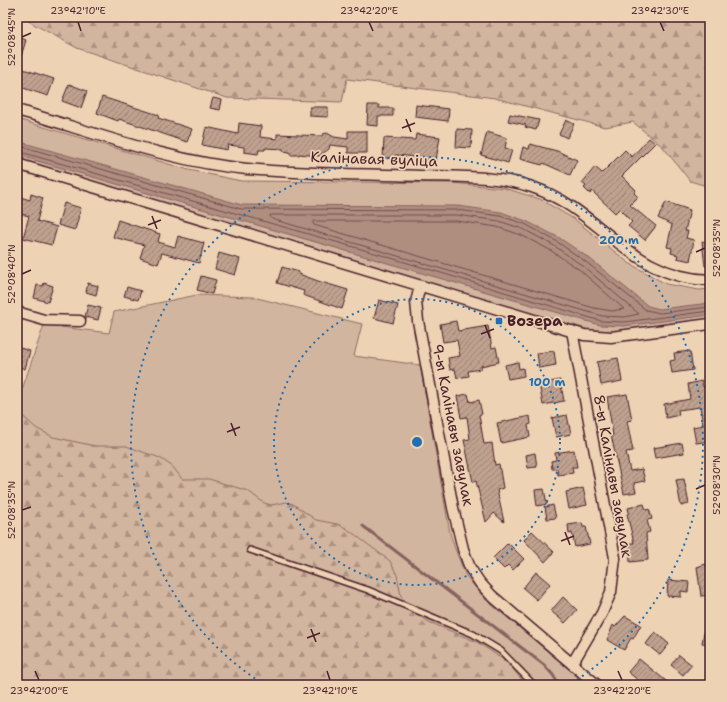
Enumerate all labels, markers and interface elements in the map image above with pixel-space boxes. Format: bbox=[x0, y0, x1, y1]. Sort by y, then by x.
text: 23°42'10"E bbox=[50, 4, 106, 17]
text: 23°42'20"E bbox=[340, 4, 398, 17]
text: 23°42'30"E bbox=[631, 4, 689, 17]
text: 52°08'45"N bbox=[5, 8, 18, 66]
street label: Калінавая вуліца bbox=[310, 147, 439, 171]
text: 52°08'35"N bbox=[710, 219, 723, 277]
text: 200 m bbox=[599, 232, 639, 248]
text: 52°08'40"N bbox=[5, 244, 18, 304]
place label: Возера bbox=[507, 311, 563, 331]
marker: Возера bbox=[494, 316, 504, 326]
street label: 9-ы Калінавы завулак bbox=[427, 342, 479, 508]
text: 100 m bbox=[529, 374, 566, 390]
street label: 8-ы Калінавы завулак bbox=[589, 393, 637, 559]
centre of rings bbox=[410, 435, 424, 449]
text: 52°08'30"N bbox=[710, 455, 723, 515]
text: 52°08'35"N bbox=[5, 481, 18, 539]
text: 23°42'00"E bbox=[10, 684, 68, 697]
text: 23°42'10"E bbox=[302, 684, 358, 697]
text: 23°42'20"E bbox=[593, 684, 651, 697]

